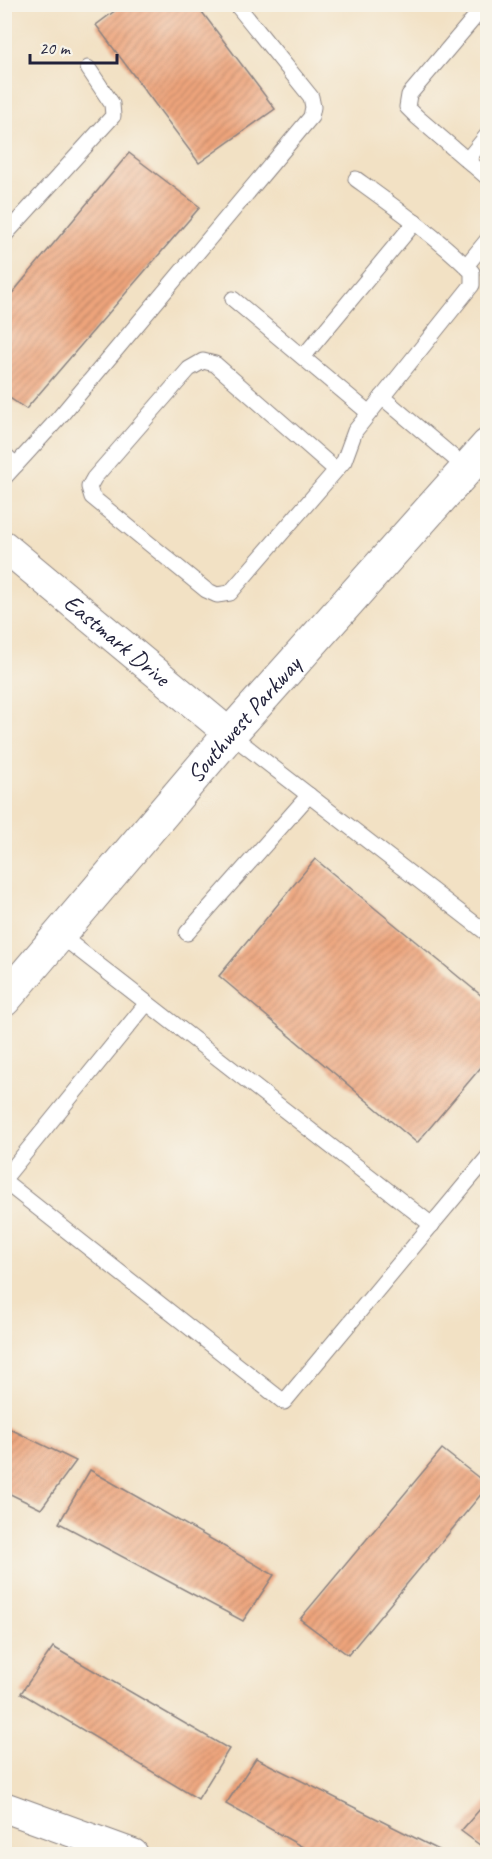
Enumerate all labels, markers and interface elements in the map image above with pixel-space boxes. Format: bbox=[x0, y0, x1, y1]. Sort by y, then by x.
scale bar bbox=[30, 27, 117, 65]
text: 20 m bbox=[39, 37, 72, 59]
street label: Eastmark Drive bbox=[58, 587, 178, 694]
street label: Southwest Parkway bbox=[180, 649, 308, 789]

